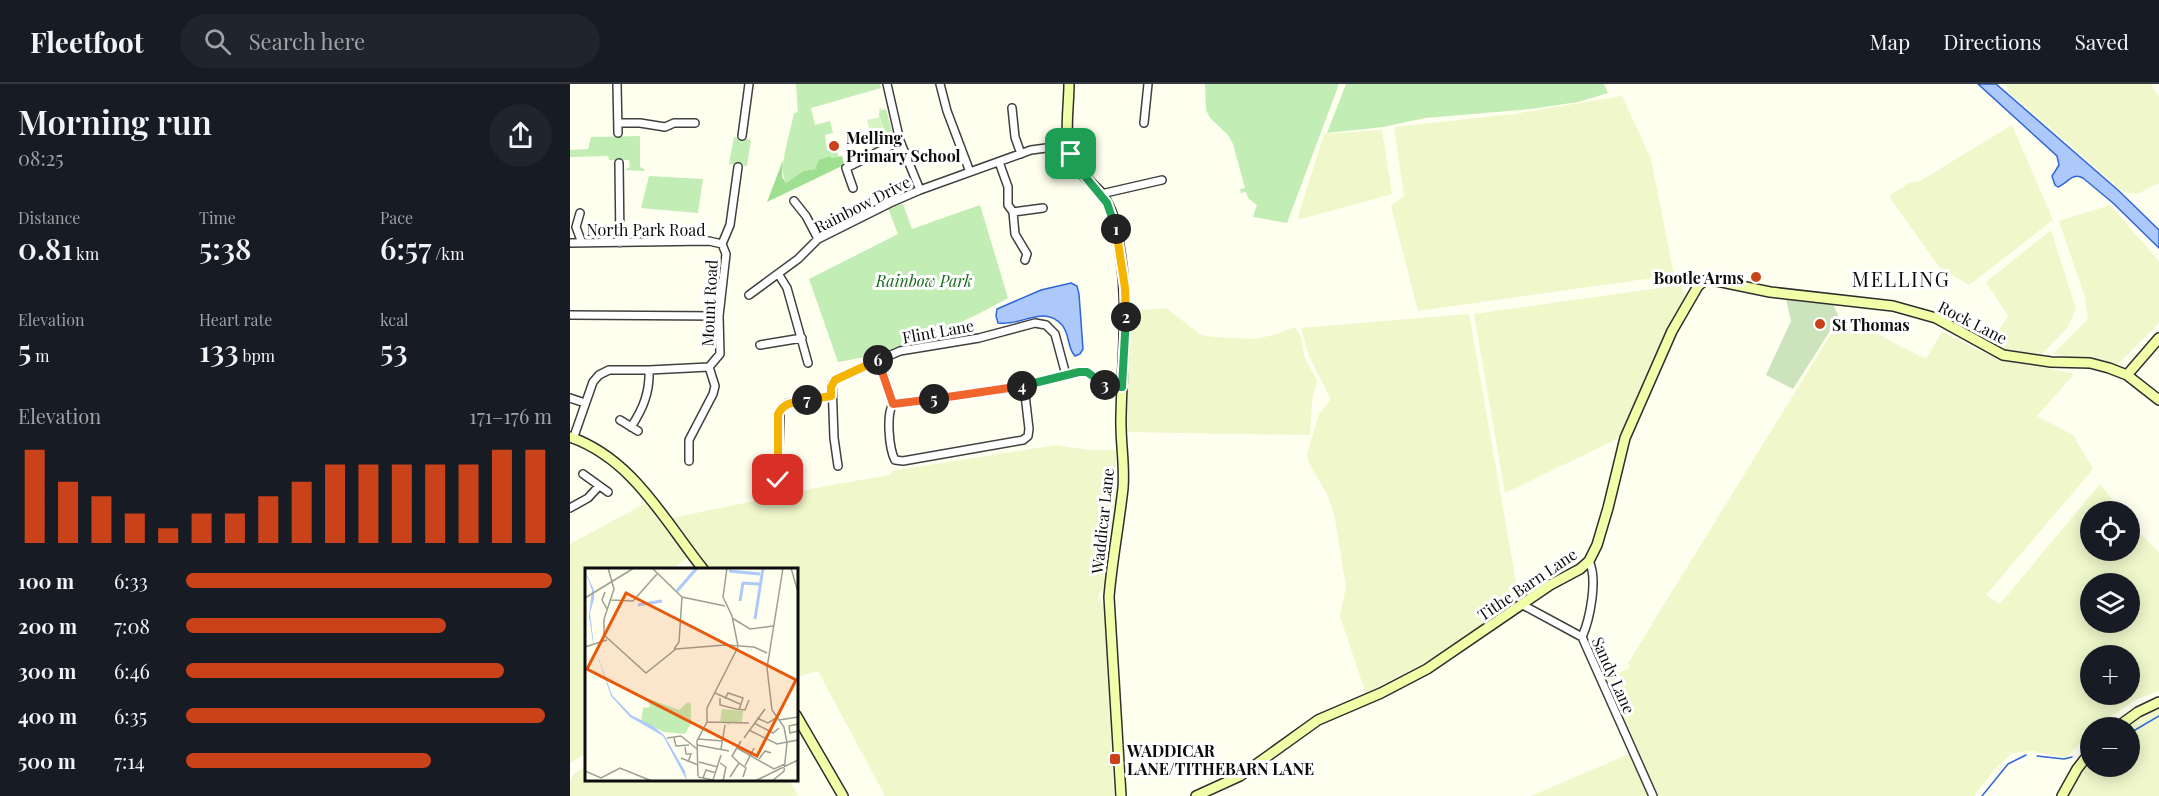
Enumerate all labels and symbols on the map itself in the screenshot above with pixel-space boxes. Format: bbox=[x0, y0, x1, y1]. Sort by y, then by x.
place label: Melling Primary School bbox=[846, 127, 961, 166]
pin bbox=[1045, 128, 1096, 179]
marker: Melling Primary School bbox=[827, 139, 841, 153]
street label: Rainbow Drive bbox=[810, 171, 914, 237]
pin: 1 bbox=[1101, 214, 1131, 244]
street label: North Park Road bbox=[587, 219, 705, 240]
street label: Mount Road bbox=[696, 259, 722, 347]
district label: MELLING bbox=[1852, 265, 1950, 292]
place label: Bootle Arms bbox=[1654, 267, 1744, 288]
park label: Rainbow Park bbox=[875, 270, 972, 291]
marker: Bootle Arms bbox=[1749, 270, 1763, 284]
street label: Rock Lane bbox=[1935, 296, 2011, 348]
pin: 2 bbox=[1111, 302, 1141, 332]
street label: Flint Lane bbox=[901, 314, 975, 348]
place label: St Thomas bbox=[1832, 314, 1910, 335]
marker: St Thomas bbox=[1813, 317, 1827, 331]
pin: 6 bbox=[863, 345, 893, 375]
pin: 3 bbox=[1090, 370, 1120, 400]
pin: 4 bbox=[1007, 371, 1037, 401]
pin: 5 bbox=[919, 384, 949, 414]
pin: 7 bbox=[792, 385, 822, 415]
pin bbox=[752, 454, 803, 505]
street label: Waddicar Lane bbox=[1086, 467, 1118, 576]
street label: Tithe Barn Lane bbox=[1473, 543, 1581, 625]
inset map bbox=[585, 568, 798, 781]
street label: Sandy Lane bbox=[1588, 633, 1640, 717]
place label: WADDICAR LANE/TITHEBARN LANE bbox=[1126, 740, 1314, 779]
marker: WADDICAR LANE/TITHEBARN LANE bbox=[1108, 752, 1122, 766]

